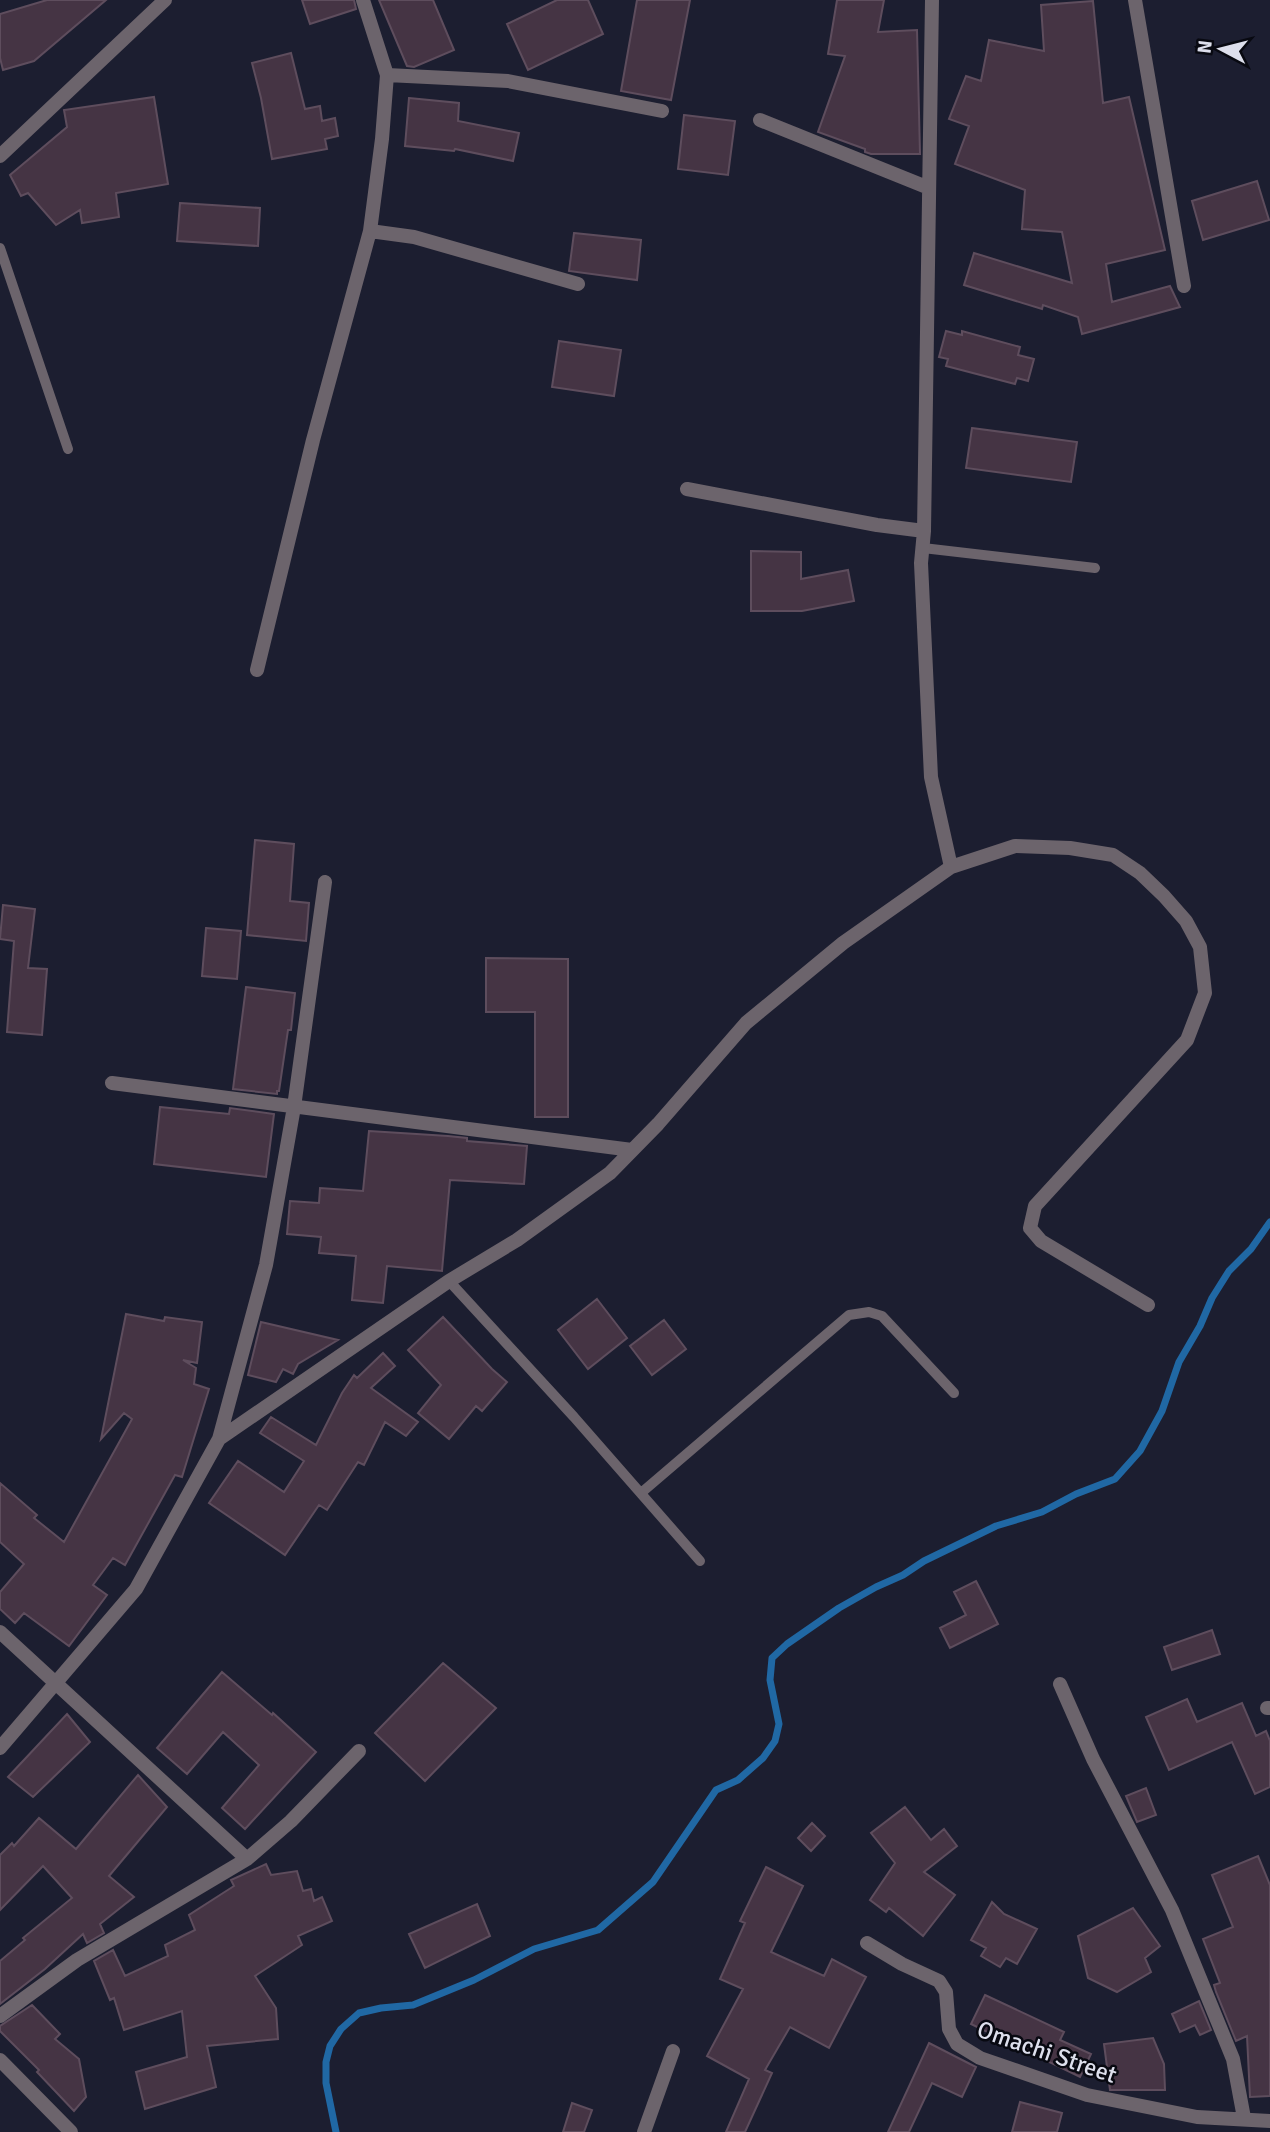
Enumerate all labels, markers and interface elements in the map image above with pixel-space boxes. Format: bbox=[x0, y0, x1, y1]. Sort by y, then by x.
north arrow bbox=[1186, 14, 1256, 84]
text: N bbox=[1192, 39, 1218, 55]
street label: Omachi Street bbox=[973, 2014, 1121, 2090]

